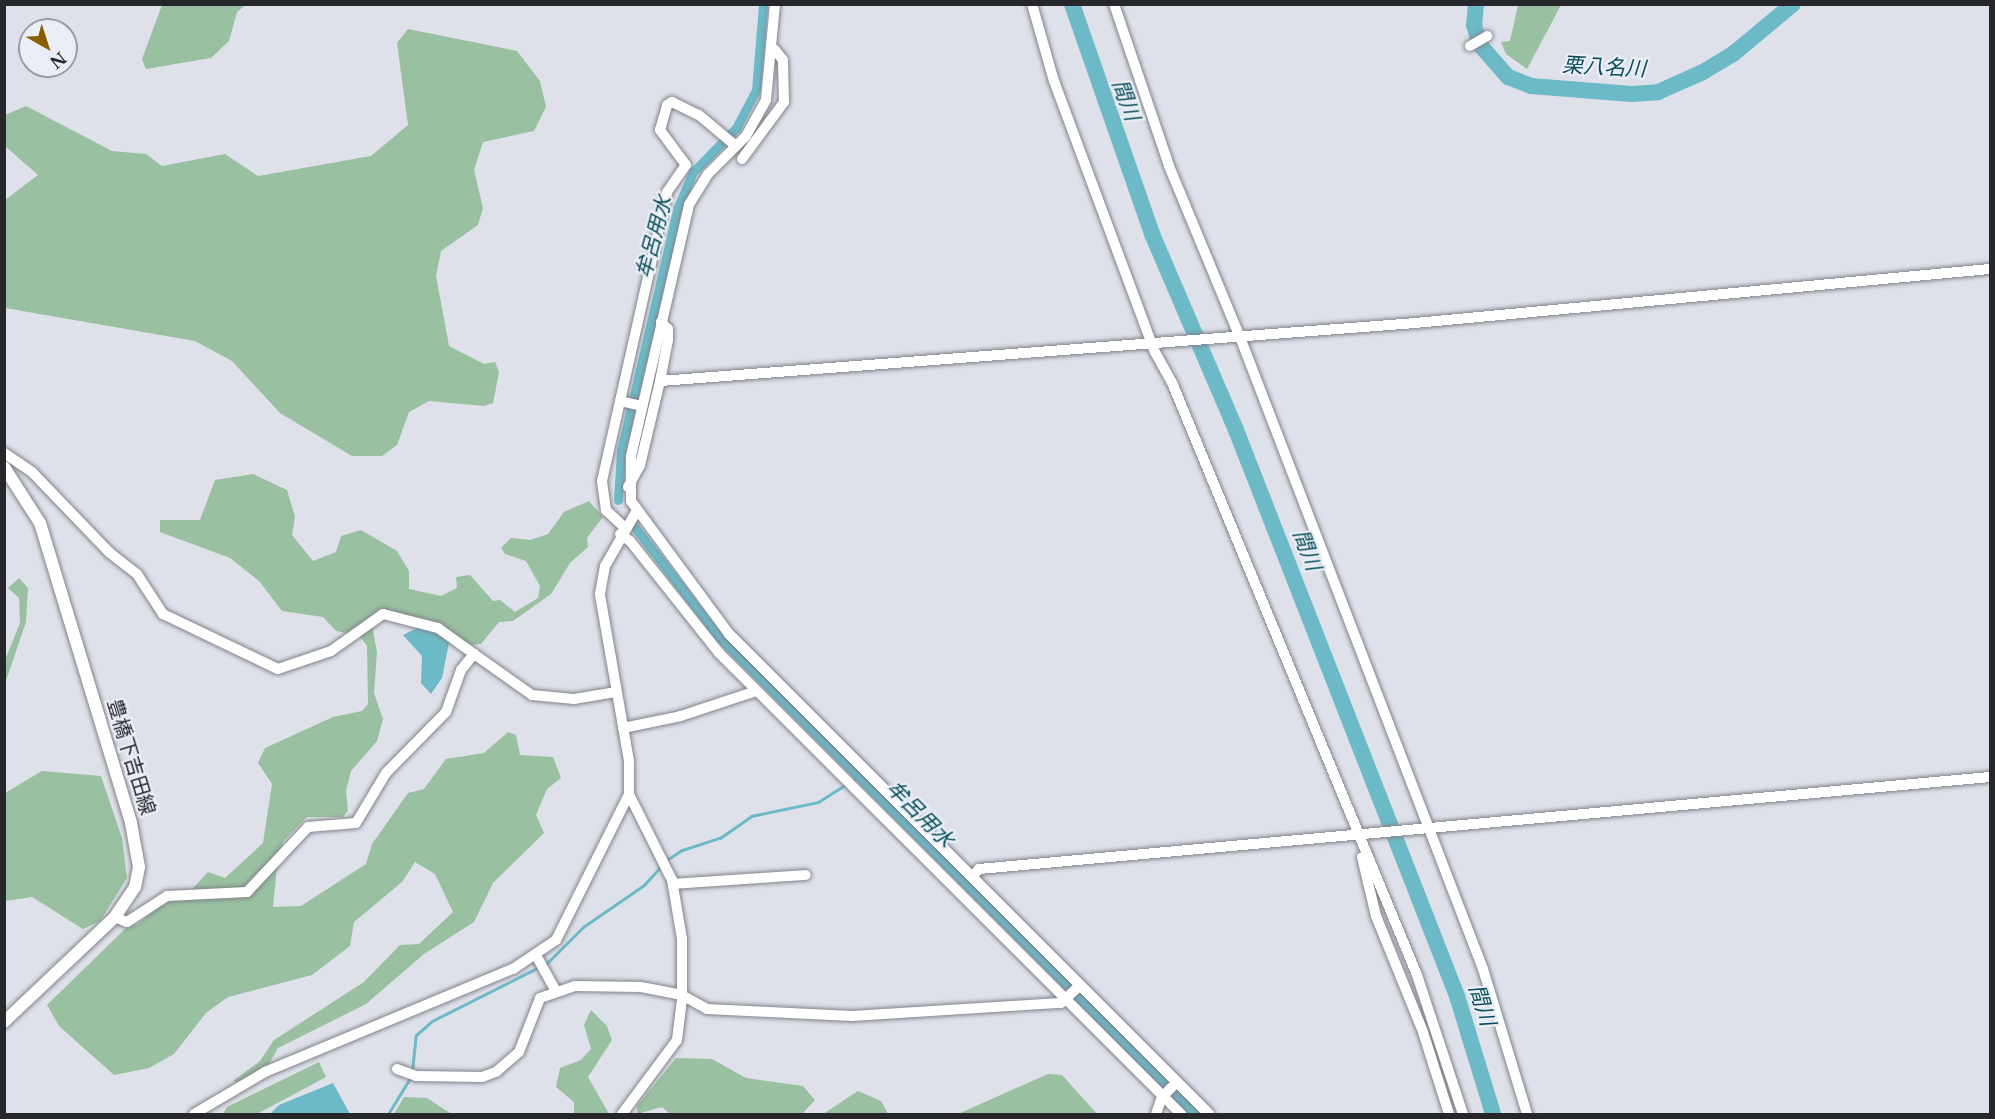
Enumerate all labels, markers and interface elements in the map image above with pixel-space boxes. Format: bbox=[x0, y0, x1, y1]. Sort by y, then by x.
north arrow bbox=[18, 18, 78, 78]
text: N bbox=[46, 48, 70, 73]
water label: 栗八名川 bbox=[1561, 52, 1647, 82]
water label: 間川 bbox=[1107, 76, 1145, 124]
water label: 牟呂用水 bbox=[631, 193, 677, 281]
water label: 間川 bbox=[1288, 526, 1326, 574]
street label: 豊橋下吉田線 bbox=[102, 696, 160, 818]
water label: 牟呂用水 bbox=[881, 775, 959, 853]
water label: 間川 bbox=[1464, 981, 1500, 1029]

